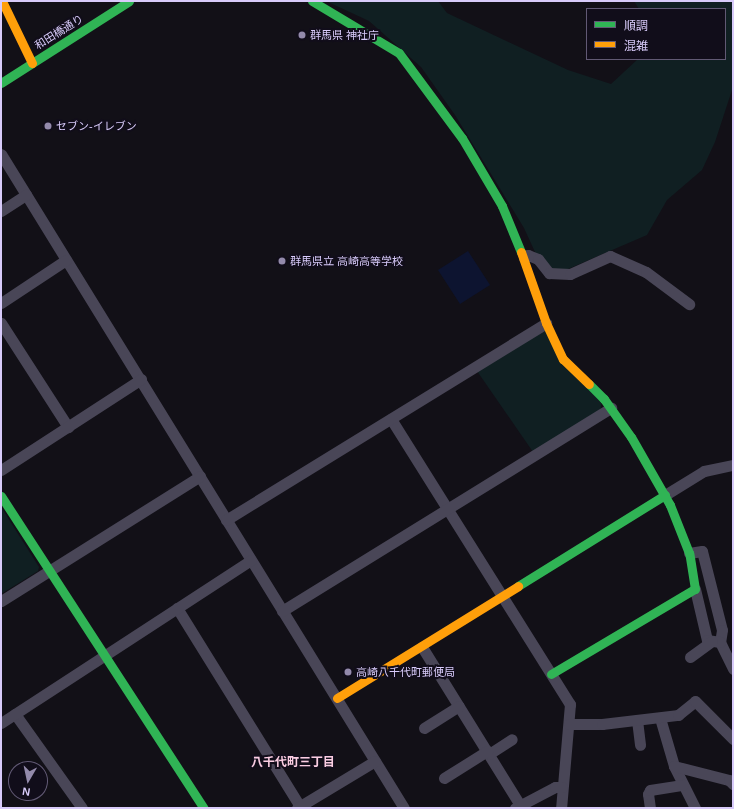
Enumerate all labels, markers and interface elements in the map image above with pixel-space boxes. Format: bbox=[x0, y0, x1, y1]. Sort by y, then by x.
legend bbox=[586, 8, 726, 60]
street label: 和田橋通り bbox=[32, 12, 86, 52]
text: 順調 bbox=[624, 19, 648, 33]
place label: 群馬県 神社庁 bbox=[310, 28, 379, 42]
marker: 群馬県 神社庁 bbox=[297, 30, 307, 40]
text: 混雑 bbox=[624, 39, 648, 53]
place label: セブン-イレブン bbox=[56, 119, 137, 133]
marker: セブン-イレブン bbox=[43, 121, 53, 131]
place label: 群馬県立 高崎高等学校 bbox=[290, 254, 403, 268]
marker: 群馬県立 高崎高等学校 bbox=[277, 256, 287, 266]
place label: 高崎八千代町郵便局 bbox=[356, 665, 455, 679]
marker: 高崎八千代町郵便局 bbox=[343, 667, 353, 677]
district label: 八千代町三丁目 bbox=[251, 756, 335, 770]
north arrow bbox=[8, 761, 48, 801]
text: N bbox=[21, 785, 31, 798]

